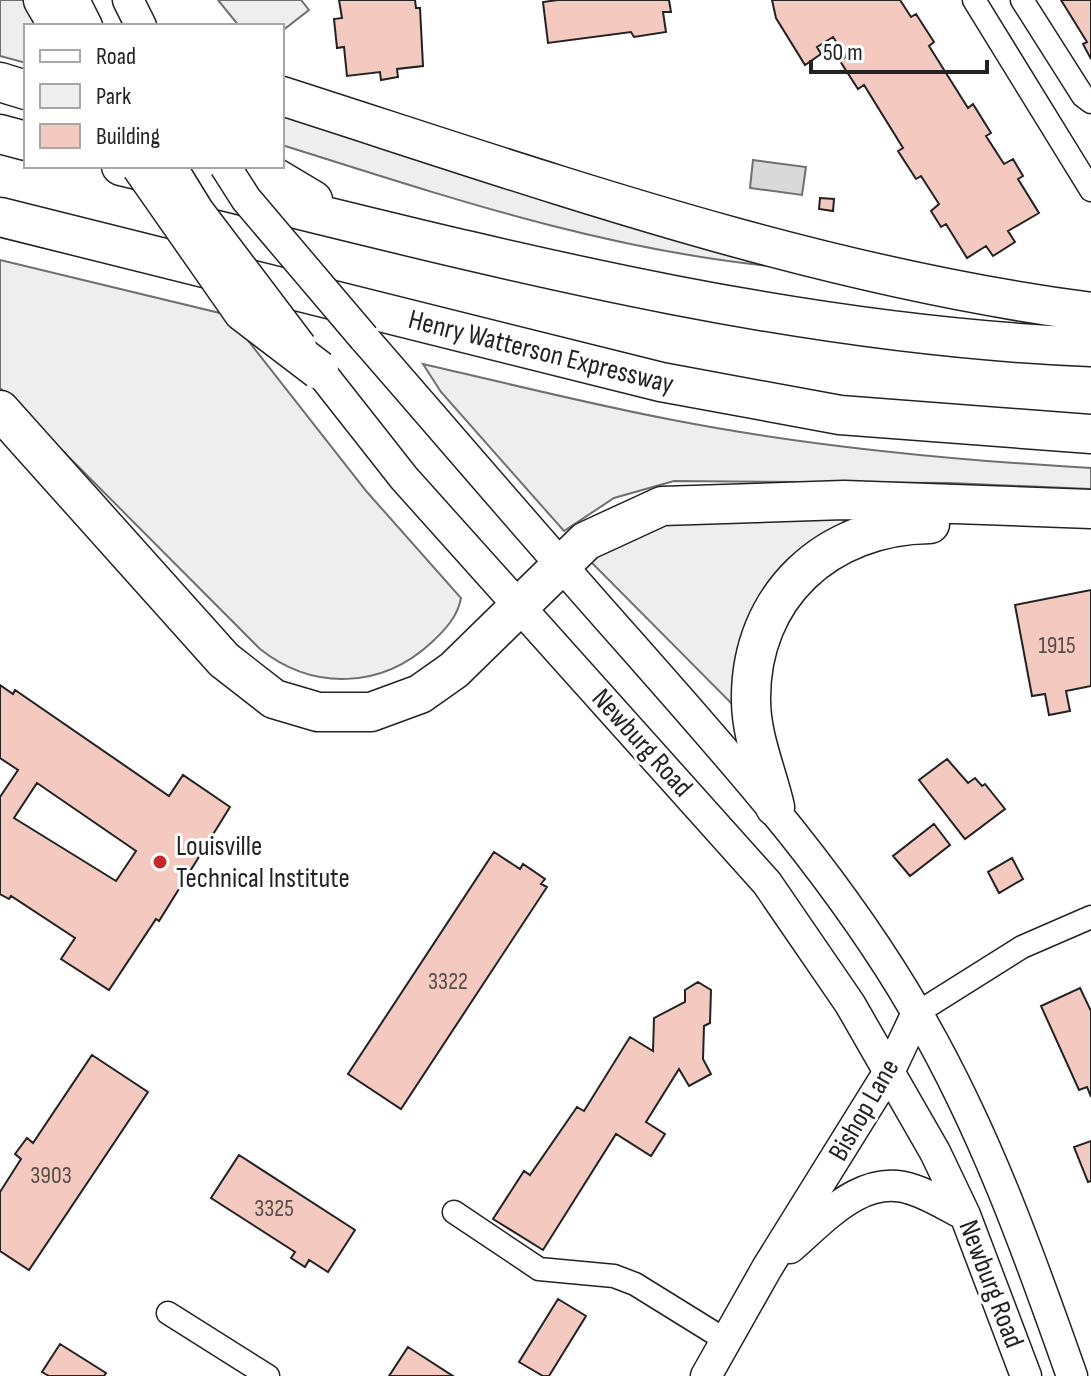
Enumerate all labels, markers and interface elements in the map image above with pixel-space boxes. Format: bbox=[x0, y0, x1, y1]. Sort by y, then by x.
legend bbox=[24, 24, 284, 168]
scale bar bbox=[811, 24, 987, 74]
text: 50 m bbox=[823, 38, 863, 67]
text: Road bbox=[96, 42, 136, 71]
text: Park bbox=[96, 82, 131, 111]
text: Building bbox=[96, 122, 160, 151]
street label: Henry Watterson Expressway bbox=[405, 303, 677, 401]
house number: 1915 bbox=[1038, 631, 1076, 660]
street label: Newburg Road bbox=[585, 682, 699, 804]
place label: Louisville Technical Institute bbox=[176, 830, 350, 895]
marker: Louisville Technical Institute bbox=[151, 853, 169, 871]
house number: 3322 bbox=[428, 967, 468, 996]
street label: Bishop Lane bbox=[822, 1053, 906, 1167]
house number: 3903 bbox=[30, 1161, 72, 1190]
house number: 3325 bbox=[254, 1194, 294, 1223]
street label: Newburg Road bbox=[952, 1216, 1030, 1352]

